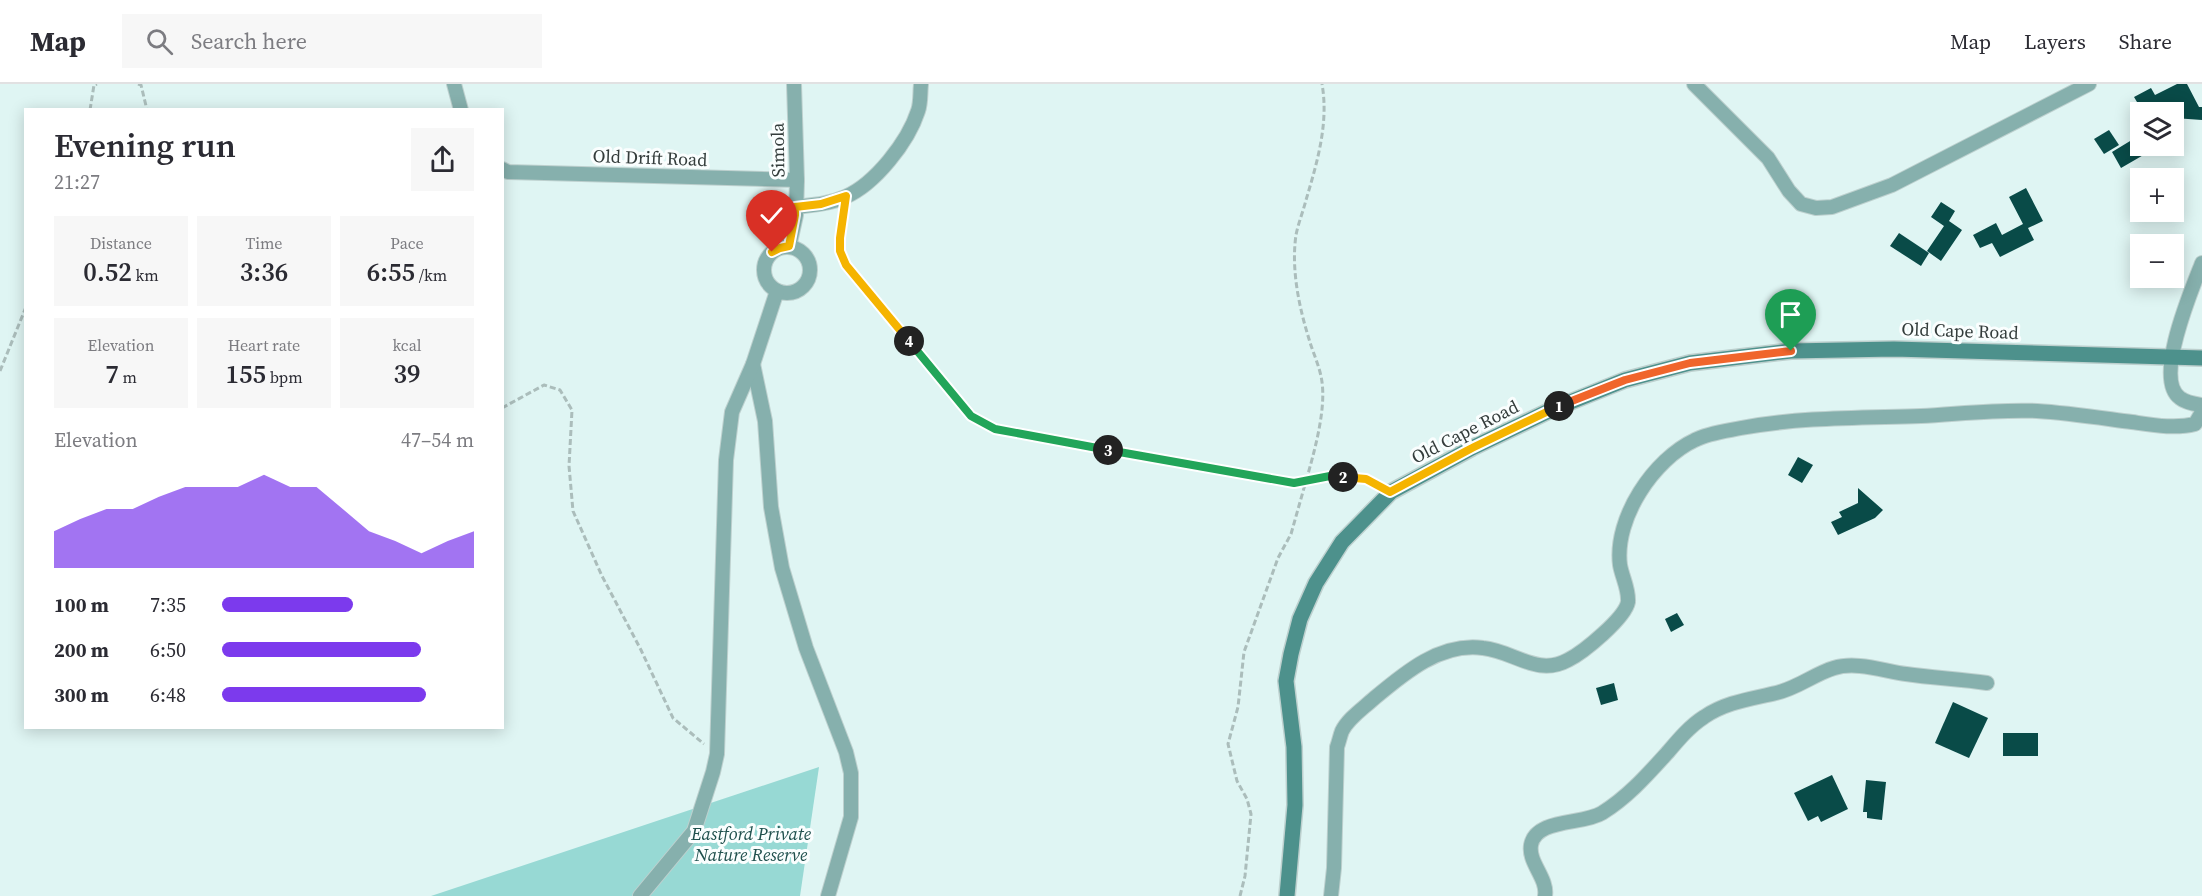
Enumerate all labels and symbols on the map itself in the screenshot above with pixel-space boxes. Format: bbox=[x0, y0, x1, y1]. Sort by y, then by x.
street label: Simola bbox=[765, 122, 790, 178]
street label: Old Drift Road bbox=[592, 143, 708, 172]
pin bbox=[746, 190, 797, 252]
pin bbox=[1765, 289, 1816, 351]
street label: Old Cape Road bbox=[1901, 316, 2019, 345]
pin: 4 bbox=[894, 326, 924, 356]
pin: 1 bbox=[1544, 391, 1574, 421]
street label: Old Cape Road bbox=[1407, 394, 1523, 469]
pin: 3 bbox=[1093, 435, 1123, 465]
pin: 2 bbox=[1328, 462, 1358, 492]
park label: Eastford Private Nature Reserve bbox=[690, 821, 812, 867]

